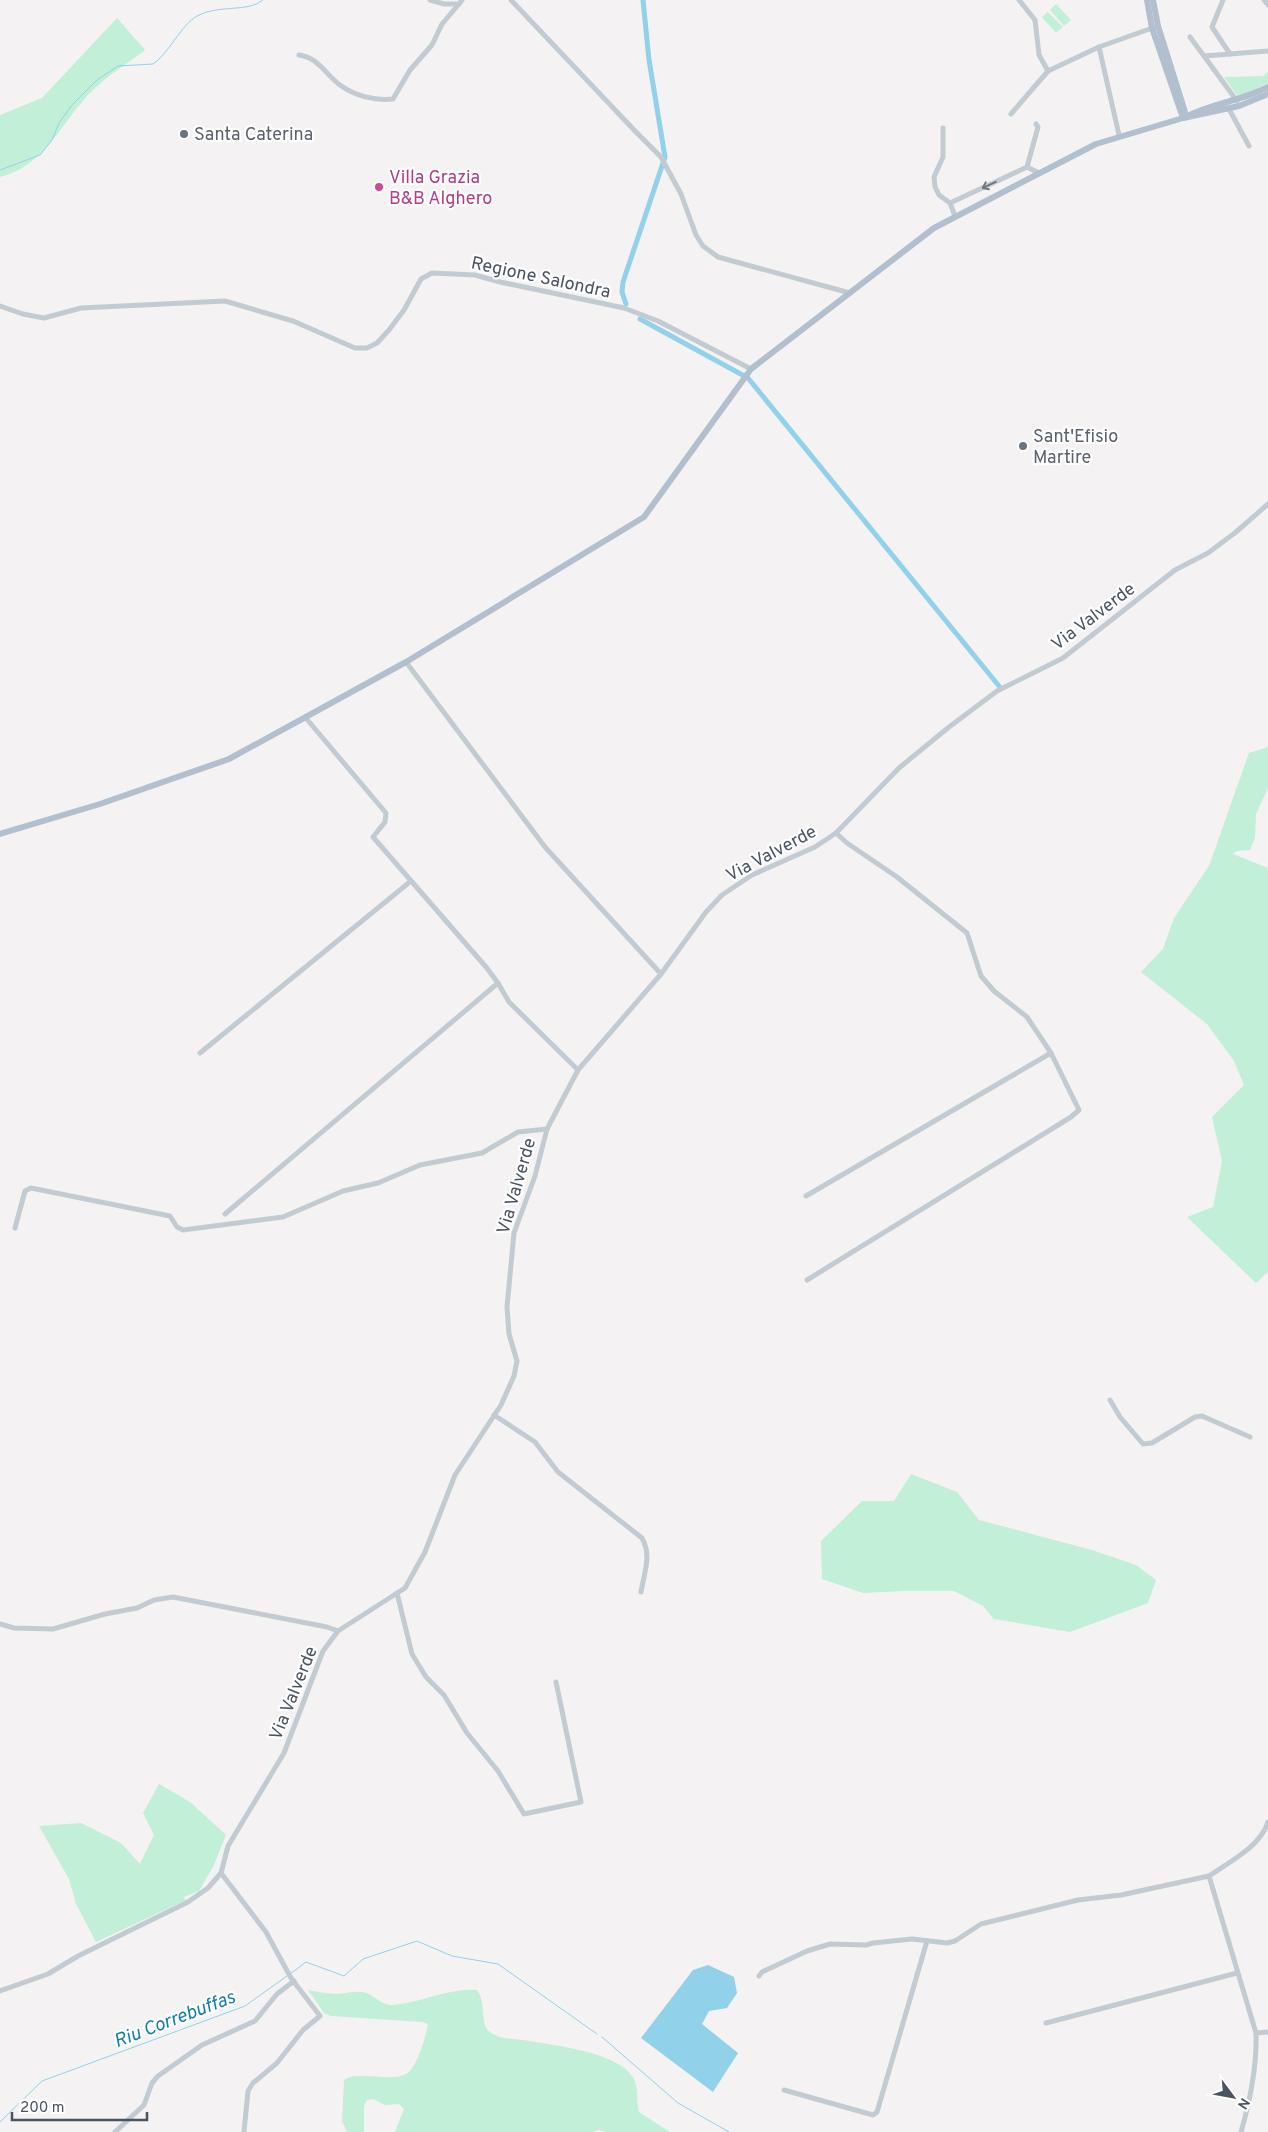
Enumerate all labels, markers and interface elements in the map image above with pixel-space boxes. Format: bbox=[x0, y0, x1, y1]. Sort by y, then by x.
place label: Santa Caterina bbox=[194, 124, 313, 147]
marker: Santa Caterina bbox=[178, 128, 190, 140]
place label: Villa Grazia B&B Alghero bbox=[389, 167, 492, 211]
one-way arrow bbox=[981, 180, 996, 190]
marker: Villa Grazia B&B Alghero bbox=[373, 181, 385, 193]
street label: Regione Salondra bbox=[469, 252, 613, 304]
place label: Sant'Efisio Martire bbox=[1033, 426, 1118, 470]
marker: Sant'Efisio Martire bbox=[1017, 440, 1029, 452]
street label: Via Valverde bbox=[1047, 578, 1140, 656]
street label: Via Valverde bbox=[722, 821, 821, 888]
street label: Via Valverde bbox=[493, 1136, 542, 1237]
street label: Via Valverde bbox=[265, 1643, 324, 1744]
water label: Riu Correbuffas bbox=[111, 1986, 239, 2054]
north arrow bbox=[1208, 2072, 1258, 2122]
scale bar bbox=[12, 2090, 148, 2122]
text: N bbox=[1233, 2094, 1253, 2112]
text: 200 m bbox=[20, 2099, 65, 2118]

